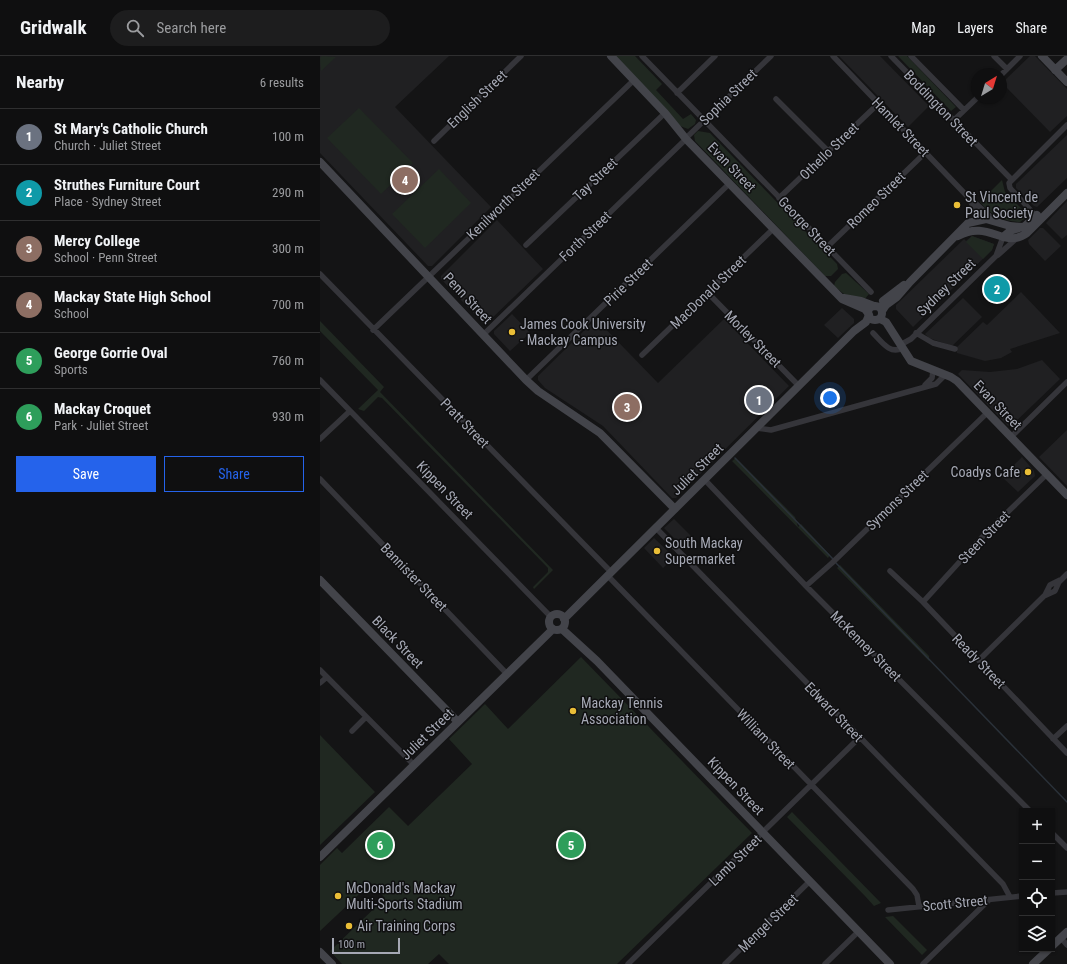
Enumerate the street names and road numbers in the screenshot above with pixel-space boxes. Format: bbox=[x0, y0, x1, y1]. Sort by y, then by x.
street label: Sophia Street bbox=[696, 66, 760, 128]
street label: English Street bbox=[444, 67, 510, 131]
street label: Boddington Street bbox=[901, 67, 981, 149]
street label: Hamlet Street bbox=[869, 94, 933, 160]
street label: Othello Street bbox=[796, 119, 862, 183]
street label: Evan Street bbox=[705, 139, 759, 195]
street label: Tay Street bbox=[570, 154, 620, 204]
street label: Kenilworth Street bbox=[463, 165, 543, 243]
street label: Romeo Street bbox=[844, 168, 908, 232]
street label: George Street bbox=[775, 193, 839, 259]
street label: Forth Street bbox=[556, 208, 614, 264]
street label: MacDonald Street bbox=[667, 252, 749, 332]
street label: Pirie Street bbox=[600, 255, 656, 309]
street label: Sydney Street bbox=[913, 255, 979, 319]
street label: Penn Street bbox=[440, 269, 496, 327]
street label: Morley Street bbox=[721, 307, 785, 371]
street label: Evan Street bbox=[971, 377, 1025, 433]
street label: Pratt Street bbox=[437, 395, 493, 451]
street label: Juliet Street bbox=[668, 440, 726, 498]
street label: Kippen Street bbox=[414, 458, 476, 522]
street label: Symons Street bbox=[863, 467, 931, 533]
street label: Steen Street bbox=[955, 507, 1013, 567]
street label: Bannister Street bbox=[378, 540, 450, 614]
street label: McKenney Street bbox=[827, 607, 905, 685]
street label: Black Street bbox=[369, 613, 427, 671]
street label: Ready Street bbox=[949, 630, 1009, 692]
street label: Edward Street bbox=[802, 679, 866, 745]
street label: Juliet Street bbox=[397, 705, 457, 763]
street label: William Street bbox=[734, 706, 798, 772]
street label: Kippen Street bbox=[705, 754, 767, 818]
street label: Lamb Street bbox=[705, 831, 765, 889]
street label: Mengel Street bbox=[735, 891, 801, 955]
street label: Scott Street bbox=[922, 892, 988, 914]

